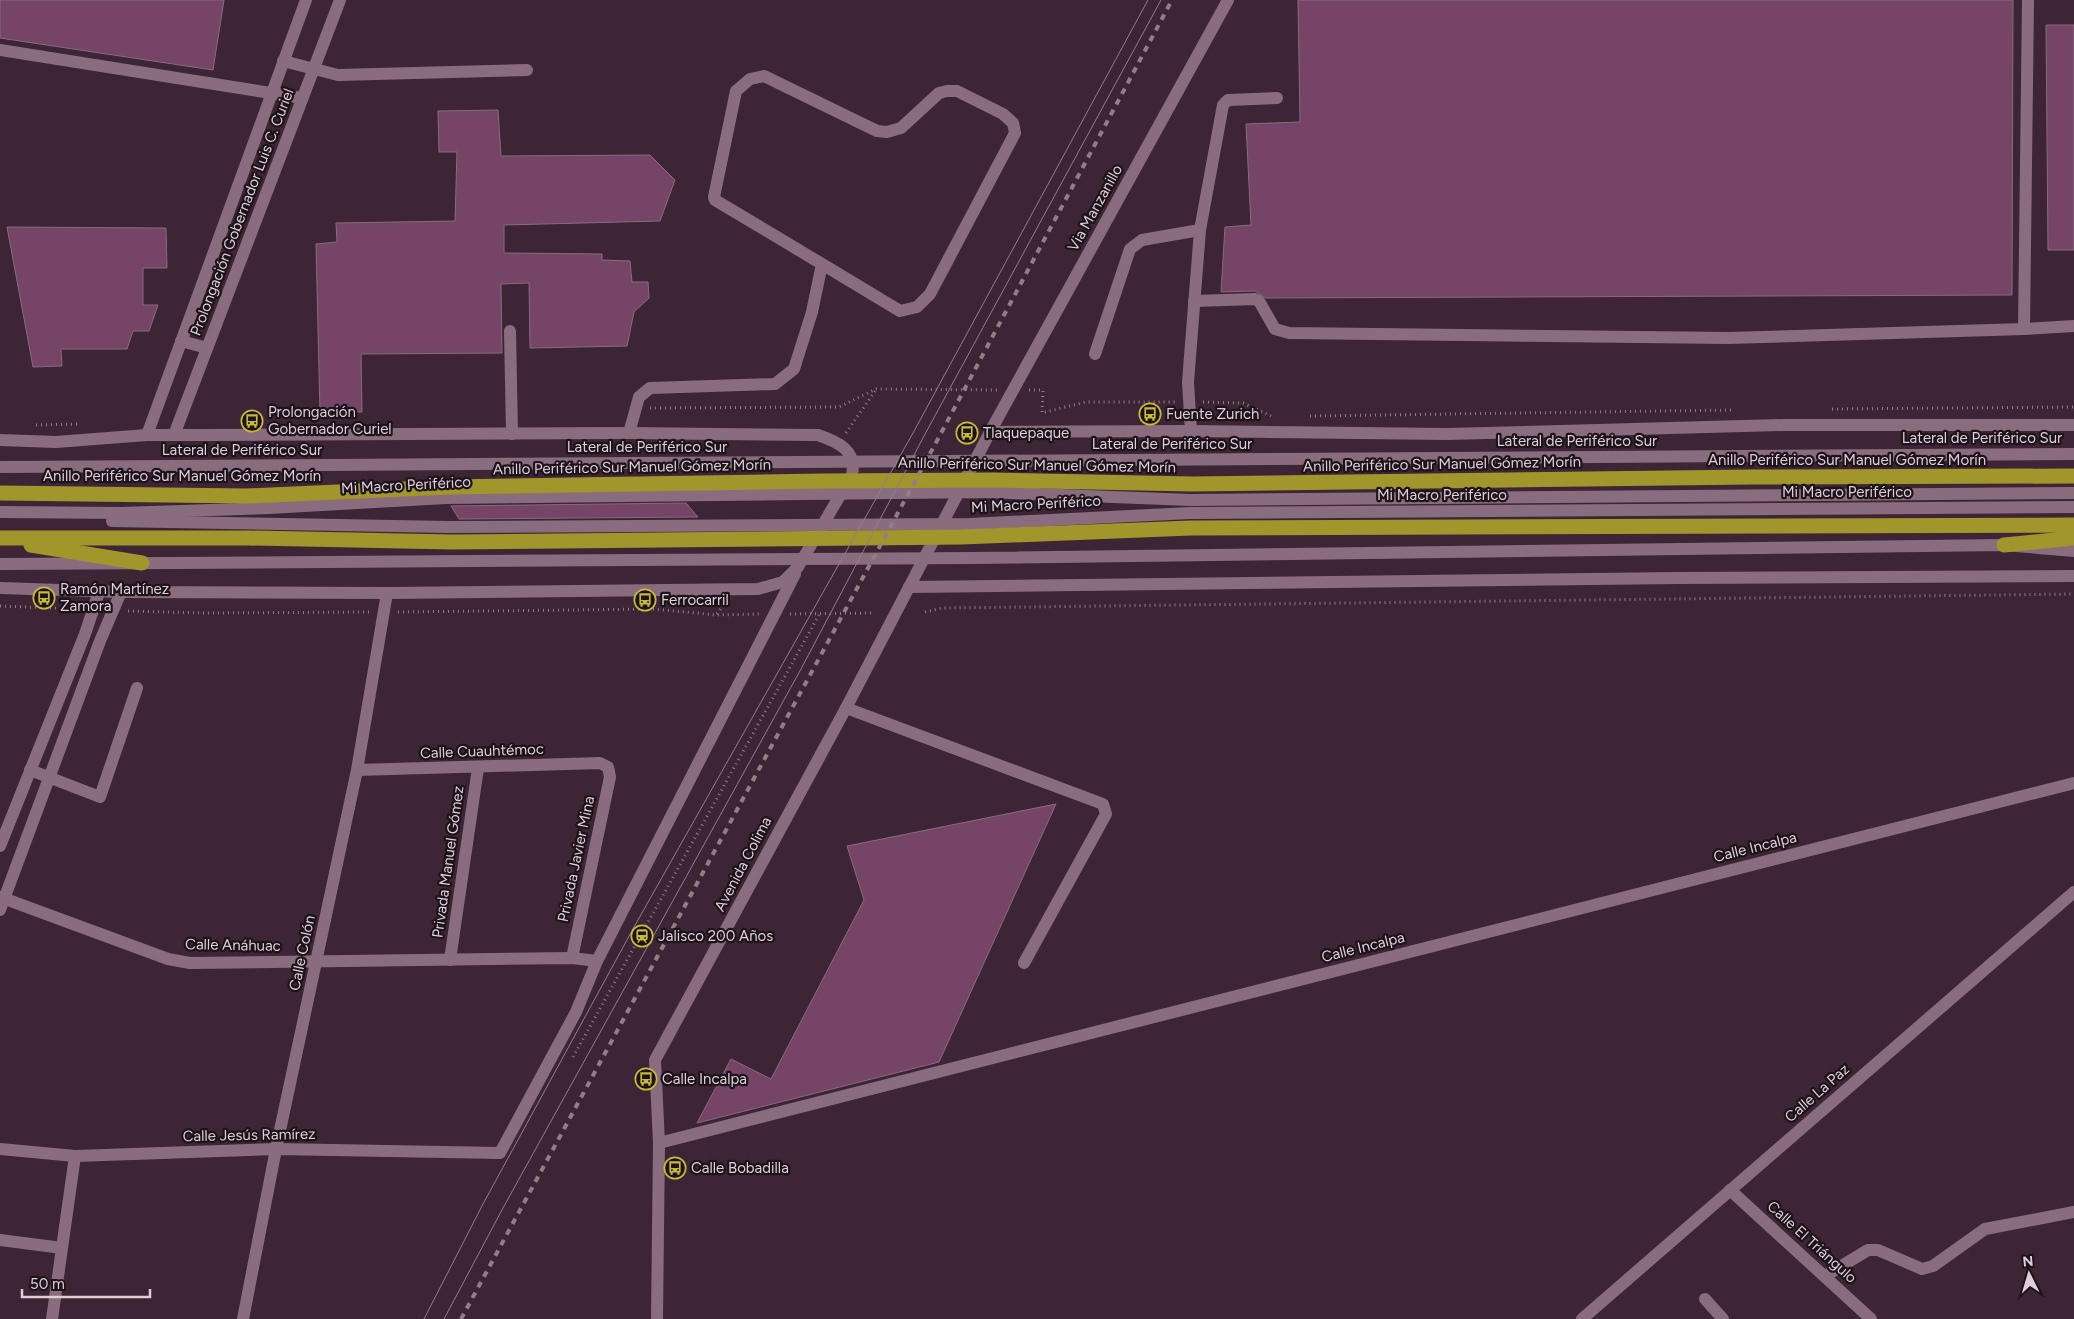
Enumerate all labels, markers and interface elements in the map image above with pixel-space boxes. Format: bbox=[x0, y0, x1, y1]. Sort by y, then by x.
street label: Prolongación Gobernador Luis C. Curiel bbox=[186, 86, 298, 338]
street label: Via Manzanillo bbox=[1064, 161, 1126, 254]
bus stop icon: Fuente Zurich bbox=[1138, 402, 1162, 426]
place label: Prolongación Gobernador Curiel bbox=[268, 403, 392, 438]
place label: Fuente Zurich bbox=[1166, 405, 1259, 423]
bus stop icon: Prolongación Gobernador Curiel bbox=[240, 409, 264, 433]
bus stop icon: Tlaquepaque bbox=[955, 421, 979, 445]
place label: Tlaquepaque bbox=[983, 424, 1069, 442]
street label: Lateral de Periférico Sur bbox=[1902, 429, 2062, 447]
street label: Lateral de Periférico Sur bbox=[1497, 432, 1657, 450]
street label: Lateral de Periférico Sur bbox=[1092, 435, 1252, 453]
street label: Lateral de Periférico Sur bbox=[567, 438, 727, 456]
street label: Lateral de Periférico Sur bbox=[162, 441, 322, 459]
street label: Anillo Periférico Sur Manuel Gómez Morín bbox=[1708, 451, 1986, 469]
street label: Anillo Periférico Sur Manuel Gómez Morín bbox=[1303, 453, 1581, 475]
street label: Anillo Periférico Sur Manuel Gómez Morín bbox=[898, 454, 1176, 476]
street label: Anillo Periférico Sur Manuel Gómez Morín bbox=[493, 456, 771, 478]
street label: Anillo Periférico Sur Manuel Gómez Morín bbox=[43, 467, 321, 485]
street label: Mi Macro Periférico bbox=[341, 473, 472, 497]
street label: Mi Macro Periférico bbox=[1782, 483, 1912, 501]
street label: Mi Macro Periférico bbox=[1377, 486, 1507, 504]
street label: Mi Macro Periférico bbox=[971, 492, 1102, 516]
place label: Ramón Martínez Zamora bbox=[60, 580, 169, 615]
bus stop icon: Ramón Martínez Zamora bbox=[32, 586, 56, 610]
bus stop icon: Ferrocarril bbox=[633, 588, 657, 612]
place label: Ferrocarril bbox=[661, 591, 729, 609]
street label: Calle Cuauhtémoc bbox=[420, 740, 544, 762]
street label: Privada Manuel Gómez bbox=[428, 785, 468, 939]
street label: Privada Javier Mina bbox=[554, 794, 598, 924]
street label: Avenida Colima bbox=[711, 814, 775, 914]
street label: Calle Incalpa bbox=[1712, 828, 1798, 866]
street label: Calle Colón bbox=[285, 914, 319, 992]
station icon: Jalisco 200 Años bbox=[630, 924, 654, 948]
place label: Jalisco 200 Años bbox=[658, 927, 773, 945]
street label: Calle Incalpa bbox=[1320, 928, 1406, 966]
street label: Calle Anáhuac bbox=[185, 935, 281, 955]
street label: Calle La Paz bbox=[1781, 1060, 1853, 1126]
bus stop icon: Calle Incalpa bbox=[634, 1067, 658, 1091]
place label: Calle Incalpa bbox=[662, 1070, 747, 1088]
street label: Calle Jesús Ramírez bbox=[182, 1125, 316, 1145]
bus stop icon: Calle Bobadilla bbox=[663, 1156, 687, 1180]
place label: Calle Bobadilla bbox=[691, 1159, 789, 1177]
street label: Calle El Triángulo bbox=[1764, 1197, 1861, 1287]
north arrow bbox=[2004, 1249, 2054, 1299]
text: N bbox=[2022, 1253, 2034, 1270]
scale bar bbox=[22, 1266, 150, 1298]
text: 50 m bbox=[30, 1275, 65, 1293]

